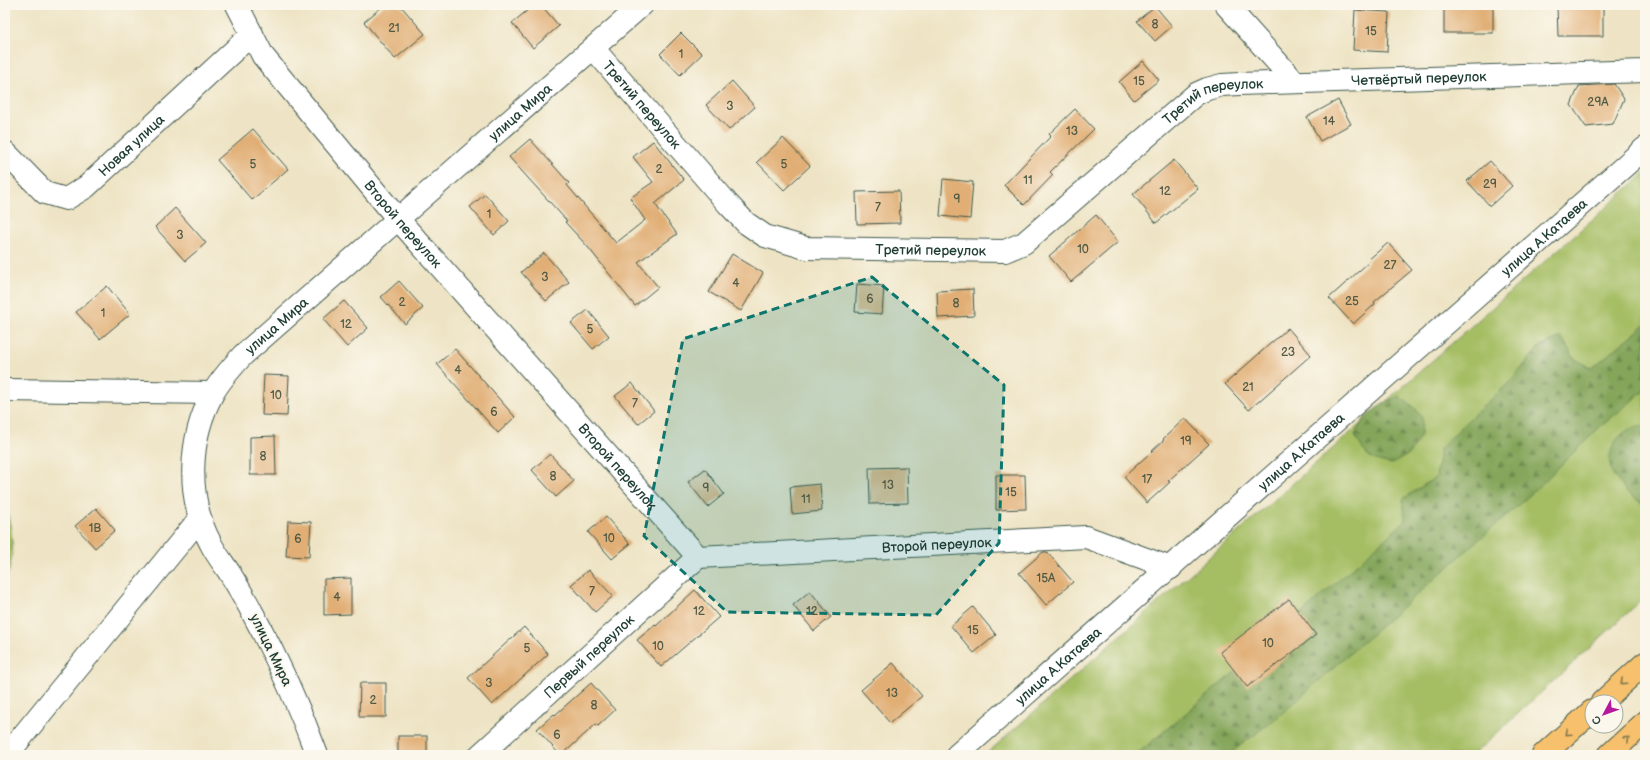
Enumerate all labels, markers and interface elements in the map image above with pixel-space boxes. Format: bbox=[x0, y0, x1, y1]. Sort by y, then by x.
house number: 8 bbox=[1152, 17, 1159, 32]
house number: 21 bbox=[388, 21, 400, 36]
house number: 15 bbox=[1365, 24, 1377, 39]
house number: 1 bbox=[679, 47, 683, 62]
street label: Третий переулок bbox=[599, 57, 685, 153]
street label: Четвёртый переулок bbox=[1351, 68, 1487, 89]
house number: 15 bbox=[1133, 74, 1145, 89]
street label: Третий переулок bbox=[1159, 75, 1264, 128]
street label: улица Мира bbox=[485, 79, 556, 144]
house number: 29А bbox=[1587, 95, 1609, 110]
house number: 3 bbox=[726, 99, 734, 114]
street label: Новая улица bbox=[95, 110, 168, 180]
house number: 14 bbox=[1323, 114, 1336, 129]
house number: 13 bbox=[1066, 124, 1078, 139]
house number: 5 bbox=[250, 157, 257, 172]
house number: 5 bbox=[781, 157, 788, 172]
house number: 2 bbox=[655, 162, 663, 177]
house number: 11 bbox=[1023, 173, 1033, 188]
street label: Второй переулок bbox=[361, 177, 446, 272]
house number: 29 bbox=[1483, 177, 1497, 192]
house number: 12 bbox=[1159, 184, 1171, 199]
house number: 9 bbox=[954, 192, 961, 207]
street label: улица А.Катаева bbox=[1498, 194, 1591, 279]
house number: 7 bbox=[875, 200, 881, 215]
house number: 1 bbox=[487, 207, 491, 222]
house number: 3 bbox=[176, 228, 184, 243]
street label: Третий переулок bbox=[875, 241, 987, 259]
house number: 10 bbox=[1077, 242, 1089, 257]
house number: 27 bbox=[1384, 258, 1397, 273]
house number: 3 bbox=[541, 270, 549, 285]
house number: 4 bbox=[732, 276, 740, 291]
house number: 6 bbox=[866, 292, 874, 307]
street label: улица Мира bbox=[242, 293, 312, 358]
house number: 25 bbox=[1345, 294, 1359, 309]
house number: 2 bbox=[398, 295, 406, 310]
house number: 8 bbox=[953, 296, 960, 311]
house number: 1 bbox=[101, 306, 105, 321]
house number: 12 bbox=[340, 317, 352, 332]
house number: 5 bbox=[587, 322, 594, 337]
house number: 23 bbox=[1281, 345, 1295, 360]
house number: 4 bbox=[454, 363, 462, 378]
house number: 21 bbox=[1242, 380, 1254, 395]
house number: 10 bbox=[270, 388, 282, 403]
house number: 7 bbox=[632, 396, 638, 411]
house number: 6 bbox=[490, 405, 498, 420]
street label: улица А.Катаева bbox=[1255, 408, 1348, 494]
street label: Второй переулок bbox=[575, 420, 661, 514]
house number: 19 bbox=[1180, 434, 1192, 449]
house number: 8 bbox=[260, 449, 267, 464]
house number: 8 bbox=[550, 469, 557, 484]
house number: 17 bbox=[1142, 472, 1152, 487]
house number: 13 bbox=[882, 478, 894, 493]
house number: 9 bbox=[703, 481, 710, 496]
house number: 15 bbox=[1005, 485, 1017, 500]
house number: 11 bbox=[801, 492, 811, 507]
house number: 1В bbox=[89, 521, 102, 536]
house number: 10 bbox=[603, 531, 615, 546]
house number: 6 bbox=[294, 532, 302, 547]
street label: Второй переулок bbox=[881, 533, 993, 556]
house number: 15А bbox=[1037, 571, 1056, 586]
house number: 7 bbox=[589, 584, 595, 599]
house number: 4 bbox=[333, 590, 341, 605]
house number: 12 bbox=[693, 604, 705, 619]
house number: 12 bbox=[806, 604, 818, 619]
street label: Первый переулок bbox=[540, 610, 638, 702]
street label: улица Мира bbox=[246, 611, 296, 690]
house number: 15 bbox=[967, 623, 979, 638]
street label: улица А.Катаева bbox=[1012, 623, 1105, 708]
house number: 10 bbox=[1262, 636, 1274, 651]
house number: 10 bbox=[652, 639, 664, 654]
house number: 5 bbox=[524, 641, 531, 656]
house number: 3 bbox=[485, 676, 493, 691]
one-way arrow bbox=[1621, 678, 1628, 685]
house number: 13 bbox=[886, 686, 898, 701]
house number: 2 bbox=[369, 693, 377, 708]
north arrow bbox=[1584, 694, 1624, 734]
house number: 8 bbox=[591, 698, 598, 713]
text: С bbox=[1589, 713, 1604, 727]
house number: 6 bbox=[553, 728, 561, 743]
one-way arrow bbox=[1565, 728, 1572, 735]
one-way arrow bbox=[1622, 736, 1630, 743]

